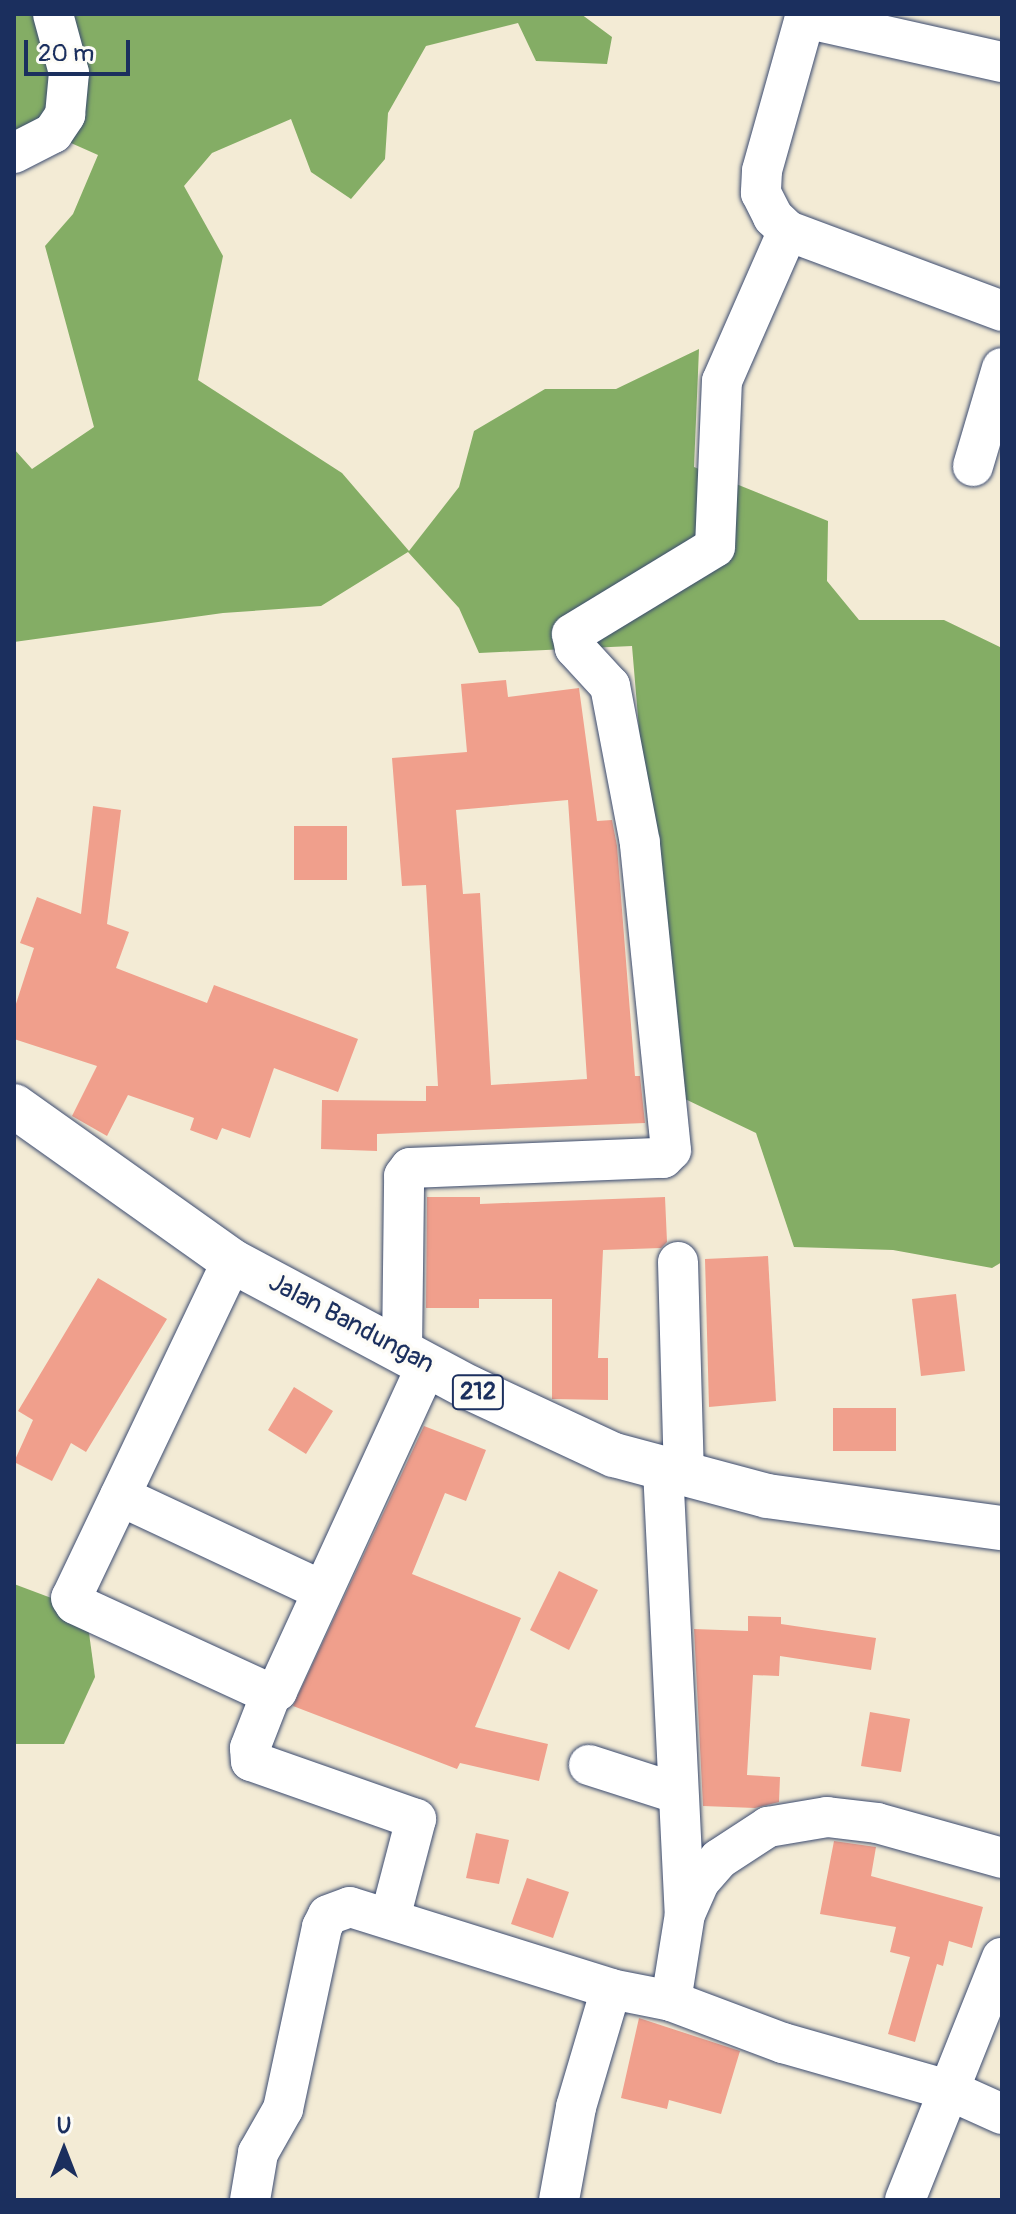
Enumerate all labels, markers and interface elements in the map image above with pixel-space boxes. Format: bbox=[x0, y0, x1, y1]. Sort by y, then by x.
scale bar bbox=[28, 24, 134, 74]
text: 20 m bbox=[38, 39, 94, 68]
street label: Jalan Bandungan bbox=[263, 1267, 439, 1381]
road number: 212 bbox=[450, 1372, 506, 1412]
north arrow bbox=[24, 2110, 104, 2190]
text: U bbox=[57, 2112, 71, 2140]

